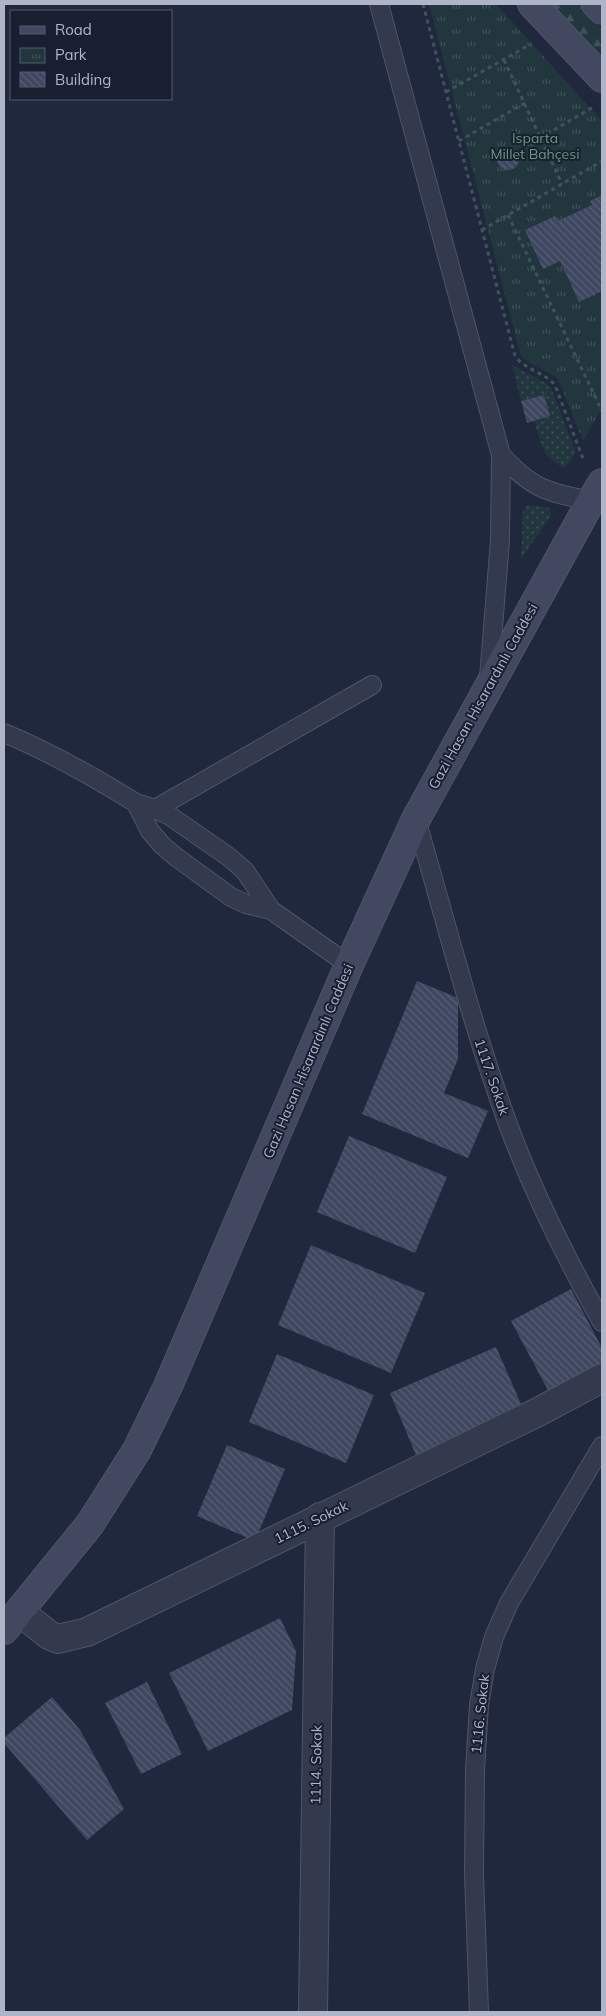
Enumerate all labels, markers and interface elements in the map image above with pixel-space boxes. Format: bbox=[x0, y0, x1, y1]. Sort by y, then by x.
legend bbox=[10, 10, 172, 100]
text: Road bbox=[55, 20, 92, 39]
text: Park bbox=[55, 45, 87, 64]
text: Building bbox=[55, 70, 111, 89]
park label: Isparta Millet Bahçesi bbox=[491, 129, 579, 163]
street label: Gazi Hasan Hisarardınlı Caddesi bbox=[424, 600, 542, 792]
street label: Gazi Hasan Hisarardınlı Caddesi bbox=[259, 961, 357, 1161]
street label: 1117. Sokak bbox=[470, 1036, 514, 1118]
street label: 1115. Sokak bbox=[271, 1496, 352, 1548]
street label: 1116. Sokak bbox=[467, 1673, 493, 1755]
street label: 1114. Sokak bbox=[306, 1724, 326, 1805]

